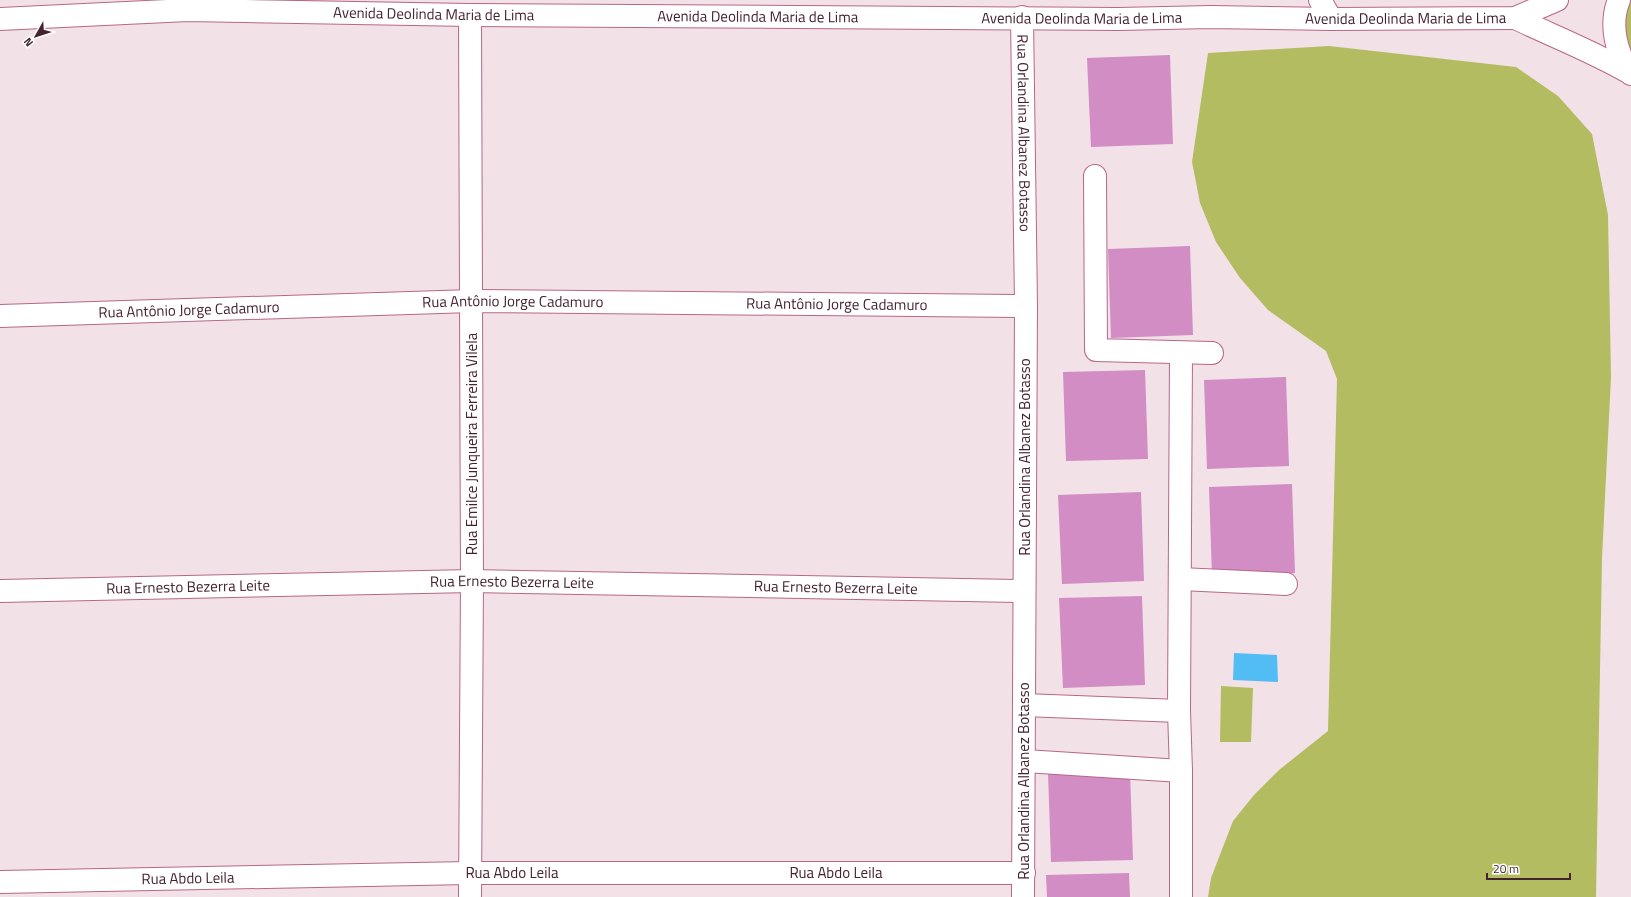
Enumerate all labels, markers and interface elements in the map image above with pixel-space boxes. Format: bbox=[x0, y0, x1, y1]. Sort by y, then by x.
street label: Avenida Deolinda Maria de Lima bbox=[333, 1, 535, 26]
street label: Avenida Deolinda Maria de Lima bbox=[657, 4, 859, 28]
street label: Avenida Deolinda Maria de Lima bbox=[981, 6, 1183, 30]
street label: Avenida Deolinda Maria de Lima bbox=[1305, 6, 1507, 30]
north arrow bbox=[16, 16, 56, 56]
text: N bbox=[20, 34, 37, 50]
street label: Rua Orlandina Albanez Botasso bbox=[1011, 34, 1037, 232]
street label: Rua Antônio Jorge Cadamuro bbox=[422, 289, 604, 314]
street label: Rua Antônio Jorge Cadamuro bbox=[746, 291, 928, 316]
street label: Rua Antônio Jorge Cadamuro bbox=[98, 295, 280, 324]
street label: Rua Emilce Junqueira Ferreira Vilela bbox=[460, 332, 483, 555]
street label: Rua Orlandina Albanez Botasso bbox=[1013, 358, 1036, 556]
street label: Rua Ernesto Bezerra Leite bbox=[430, 569, 594, 594]
street label: Rua Ernesto Bezerra Leite bbox=[106, 573, 270, 600]
street label: Rua Ernesto Bezerra Leite bbox=[754, 574, 918, 600]
street label: Rua Orlandina Albanez Botasso bbox=[1012, 682, 1035, 880]
scale bar bbox=[1487, 855, 1570, 881]
text: 20 m bbox=[1493, 859, 1519, 878]
street label: Rua Abdo Leila bbox=[465, 861, 559, 884]
street label: Rua Abdo Leila bbox=[789, 861, 883, 884]
street label: Rua Abdo Leila bbox=[141, 865, 235, 890]

